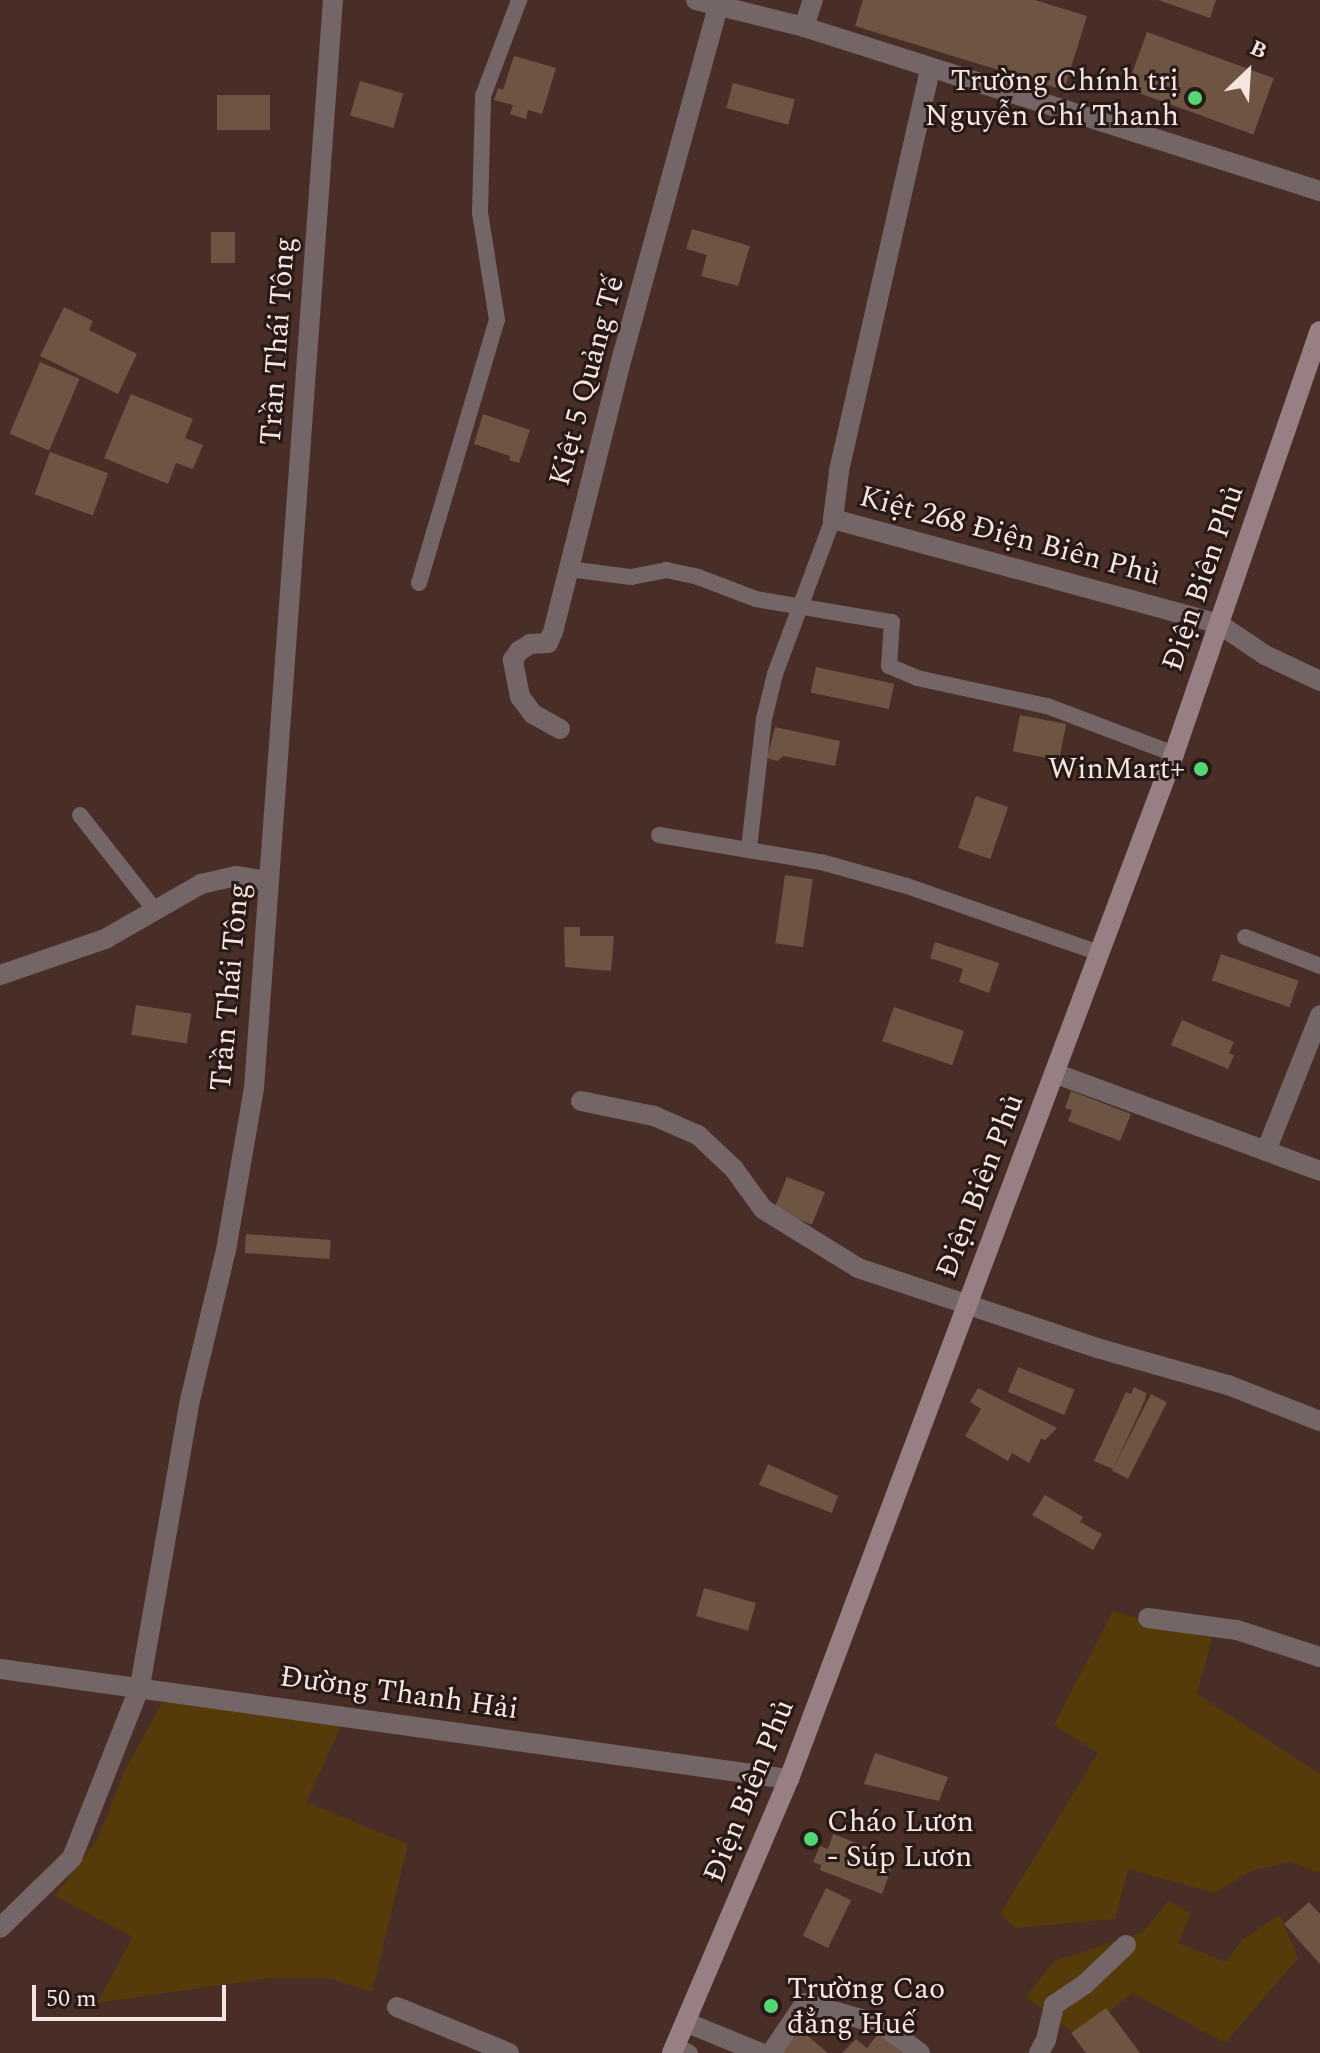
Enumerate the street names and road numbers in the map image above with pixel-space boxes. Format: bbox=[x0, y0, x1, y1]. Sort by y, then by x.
street label: Trần Thái Tông bbox=[253, 236, 303, 446]
street label: Kiệt 5 Quảng Tế bbox=[542, 272, 632, 490]
street label: Kiệt 268 Điện Biên Phủ bbox=[856, 479, 1164, 593]
street label: Điện Biên Phủ bbox=[1154, 480, 1252, 676]
street label: Trần Thái Tông bbox=[203, 881, 257, 1093]
street label: Điện Biên Phủ bbox=[928, 1089, 1032, 1283]
street label: Đường Thanh Hải bbox=[277, 1658, 521, 1728]
street label: Điện Biên Phủ bbox=[696, 1694, 802, 1888]

